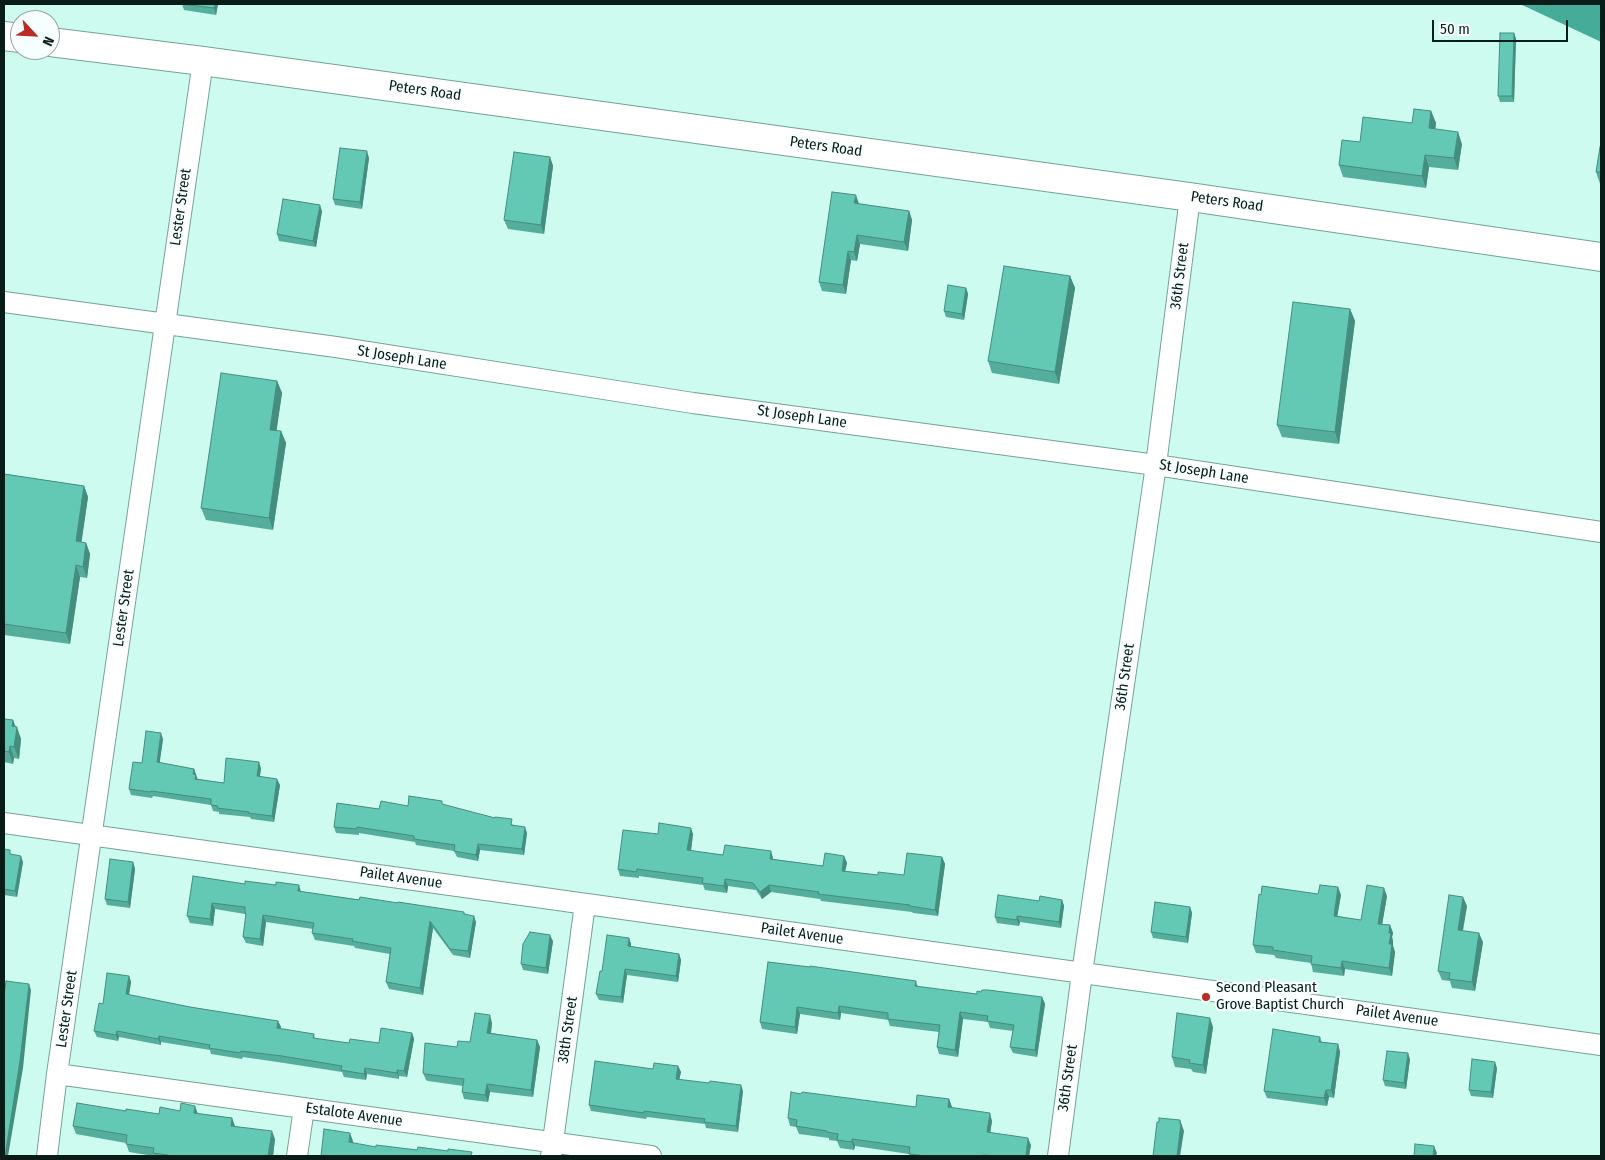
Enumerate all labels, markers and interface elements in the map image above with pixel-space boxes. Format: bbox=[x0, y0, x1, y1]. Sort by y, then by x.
north arrow bbox=[10, 10, 60, 60]
scale bar bbox=[1435, 10, 1571, 42]
text: 50 m bbox=[1440, 20, 1470, 38]
text: N bbox=[39, 34, 58, 49]
street label: Peters Road bbox=[388, 77, 462, 105]
street label: Peters Road bbox=[789, 133, 863, 161]
street label: Lester Street bbox=[167, 167, 195, 247]
street label: Peters Road bbox=[1190, 188, 1264, 216]
street label: 36th Street bbox=[1167, 241, 1193, 311]
street label: St Joseph Lane bbox=[356, 342, 448, 374]
street label: St Joseph Lane bbox=[756, 402, 848, 432]
street label: St Joseph Lane bbox=[1158, 456, 1250, 488]
street label: Lester Street bbox=[110, 568, 138, 648]
street label: 36th Street bbox=[1111, 642, 1139, 712]
street label: Pailet Avenue bbox=[359, 863, 443, 893]
street label: Pailet Avenue bbox=[760, 919, 844, 949]
street label: Lester Street bbox=[53, 969, 81, 1049]
place label: Second Pleasant Grove Baptist Church bbox=[1216, 979, 1344, 1014]
marker: Second Pleasant Grove Baptist Church bbox=[1200, 991, 1212, 1003]
street label: 38th Street bbox=[554, 995, 582, 1065]
street label: Pailet Avenue bbox=[1355, 1001, 1439, 1031]
street label: 36th Street bbox=[1054, 1043, 1082, 1113]
street label: Estalote Avenue bbox=[304, 1099, 404, 1131]

